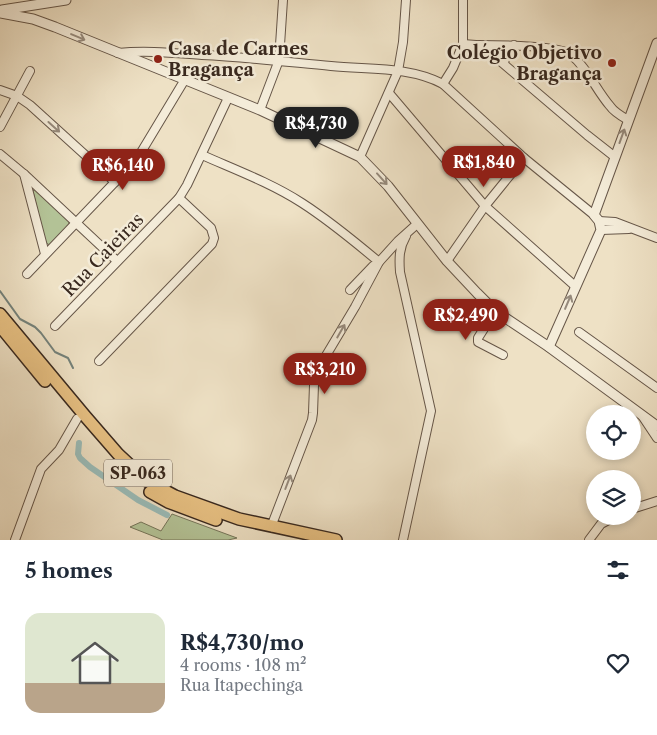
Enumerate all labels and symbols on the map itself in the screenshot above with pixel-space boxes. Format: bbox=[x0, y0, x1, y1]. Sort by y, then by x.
one-way arrow bbox=[70, 32, 85, 42]
place label: Casa de Carnes Bragança bbox=[168, 38, 308, 81]
place label: Colégio Objetivo Bragança bbox=[447, 42, 603, 85]
marker: Casa de Carnes Bragança bbox=[152, 53, 164, 65]
marker: Colégio Objetivo Bragança bbox=[606, 57, 618, 69]
pin: R$4,730 bbox=[270, 106, 362, 149]
one-way arrow bbox=[48, 121, 61, 133]
one-way arrow bbox=[618, 129, 627, 145]
pin: R$1,840 bbox=[438, 146, 530, 188]
pin: R$6,140 bbox=[77, 148, 169, 191]
one-way arrow bbox=[376, 173, 387, 186]
street label: Rua Caieiras bbox=[58, 209, 148, 301]
one-way arrow bbox=[564, 295, 573, 310]
pin: R$2,490 bbox=[420, 298, 512, 341]
one-way arrow bbox=[336, 323, 346, 338]
pin: R$3,210 bbox=[279, 352, 371, 395]
road number: SP-063 bbox=[104, 459, 172, 486]
one-way arrow bbox=[284, 475, 293, 490]

